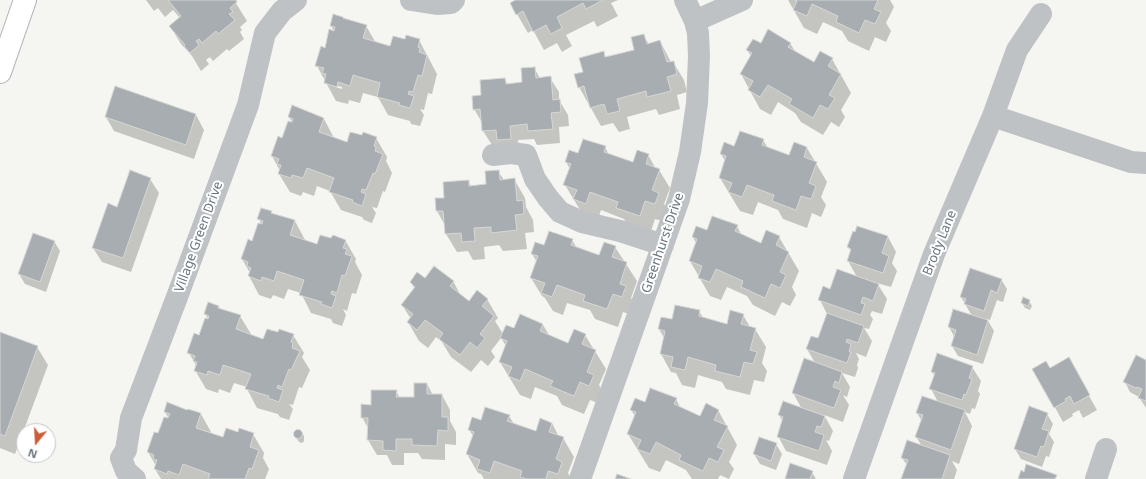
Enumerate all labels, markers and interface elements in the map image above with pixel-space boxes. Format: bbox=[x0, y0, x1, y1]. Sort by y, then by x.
street label: Village Green Drive bbox=[172, 180, 226, 294]
street label: Greenhurst Drive bbox=[639, 191, 687, 295]
street label: Brody Lane bbox=[920, 208, 960, 278]
north arrow bbox=[16, 423, 56, 463]
text: N bbox=[26, 445, 39, 462]

